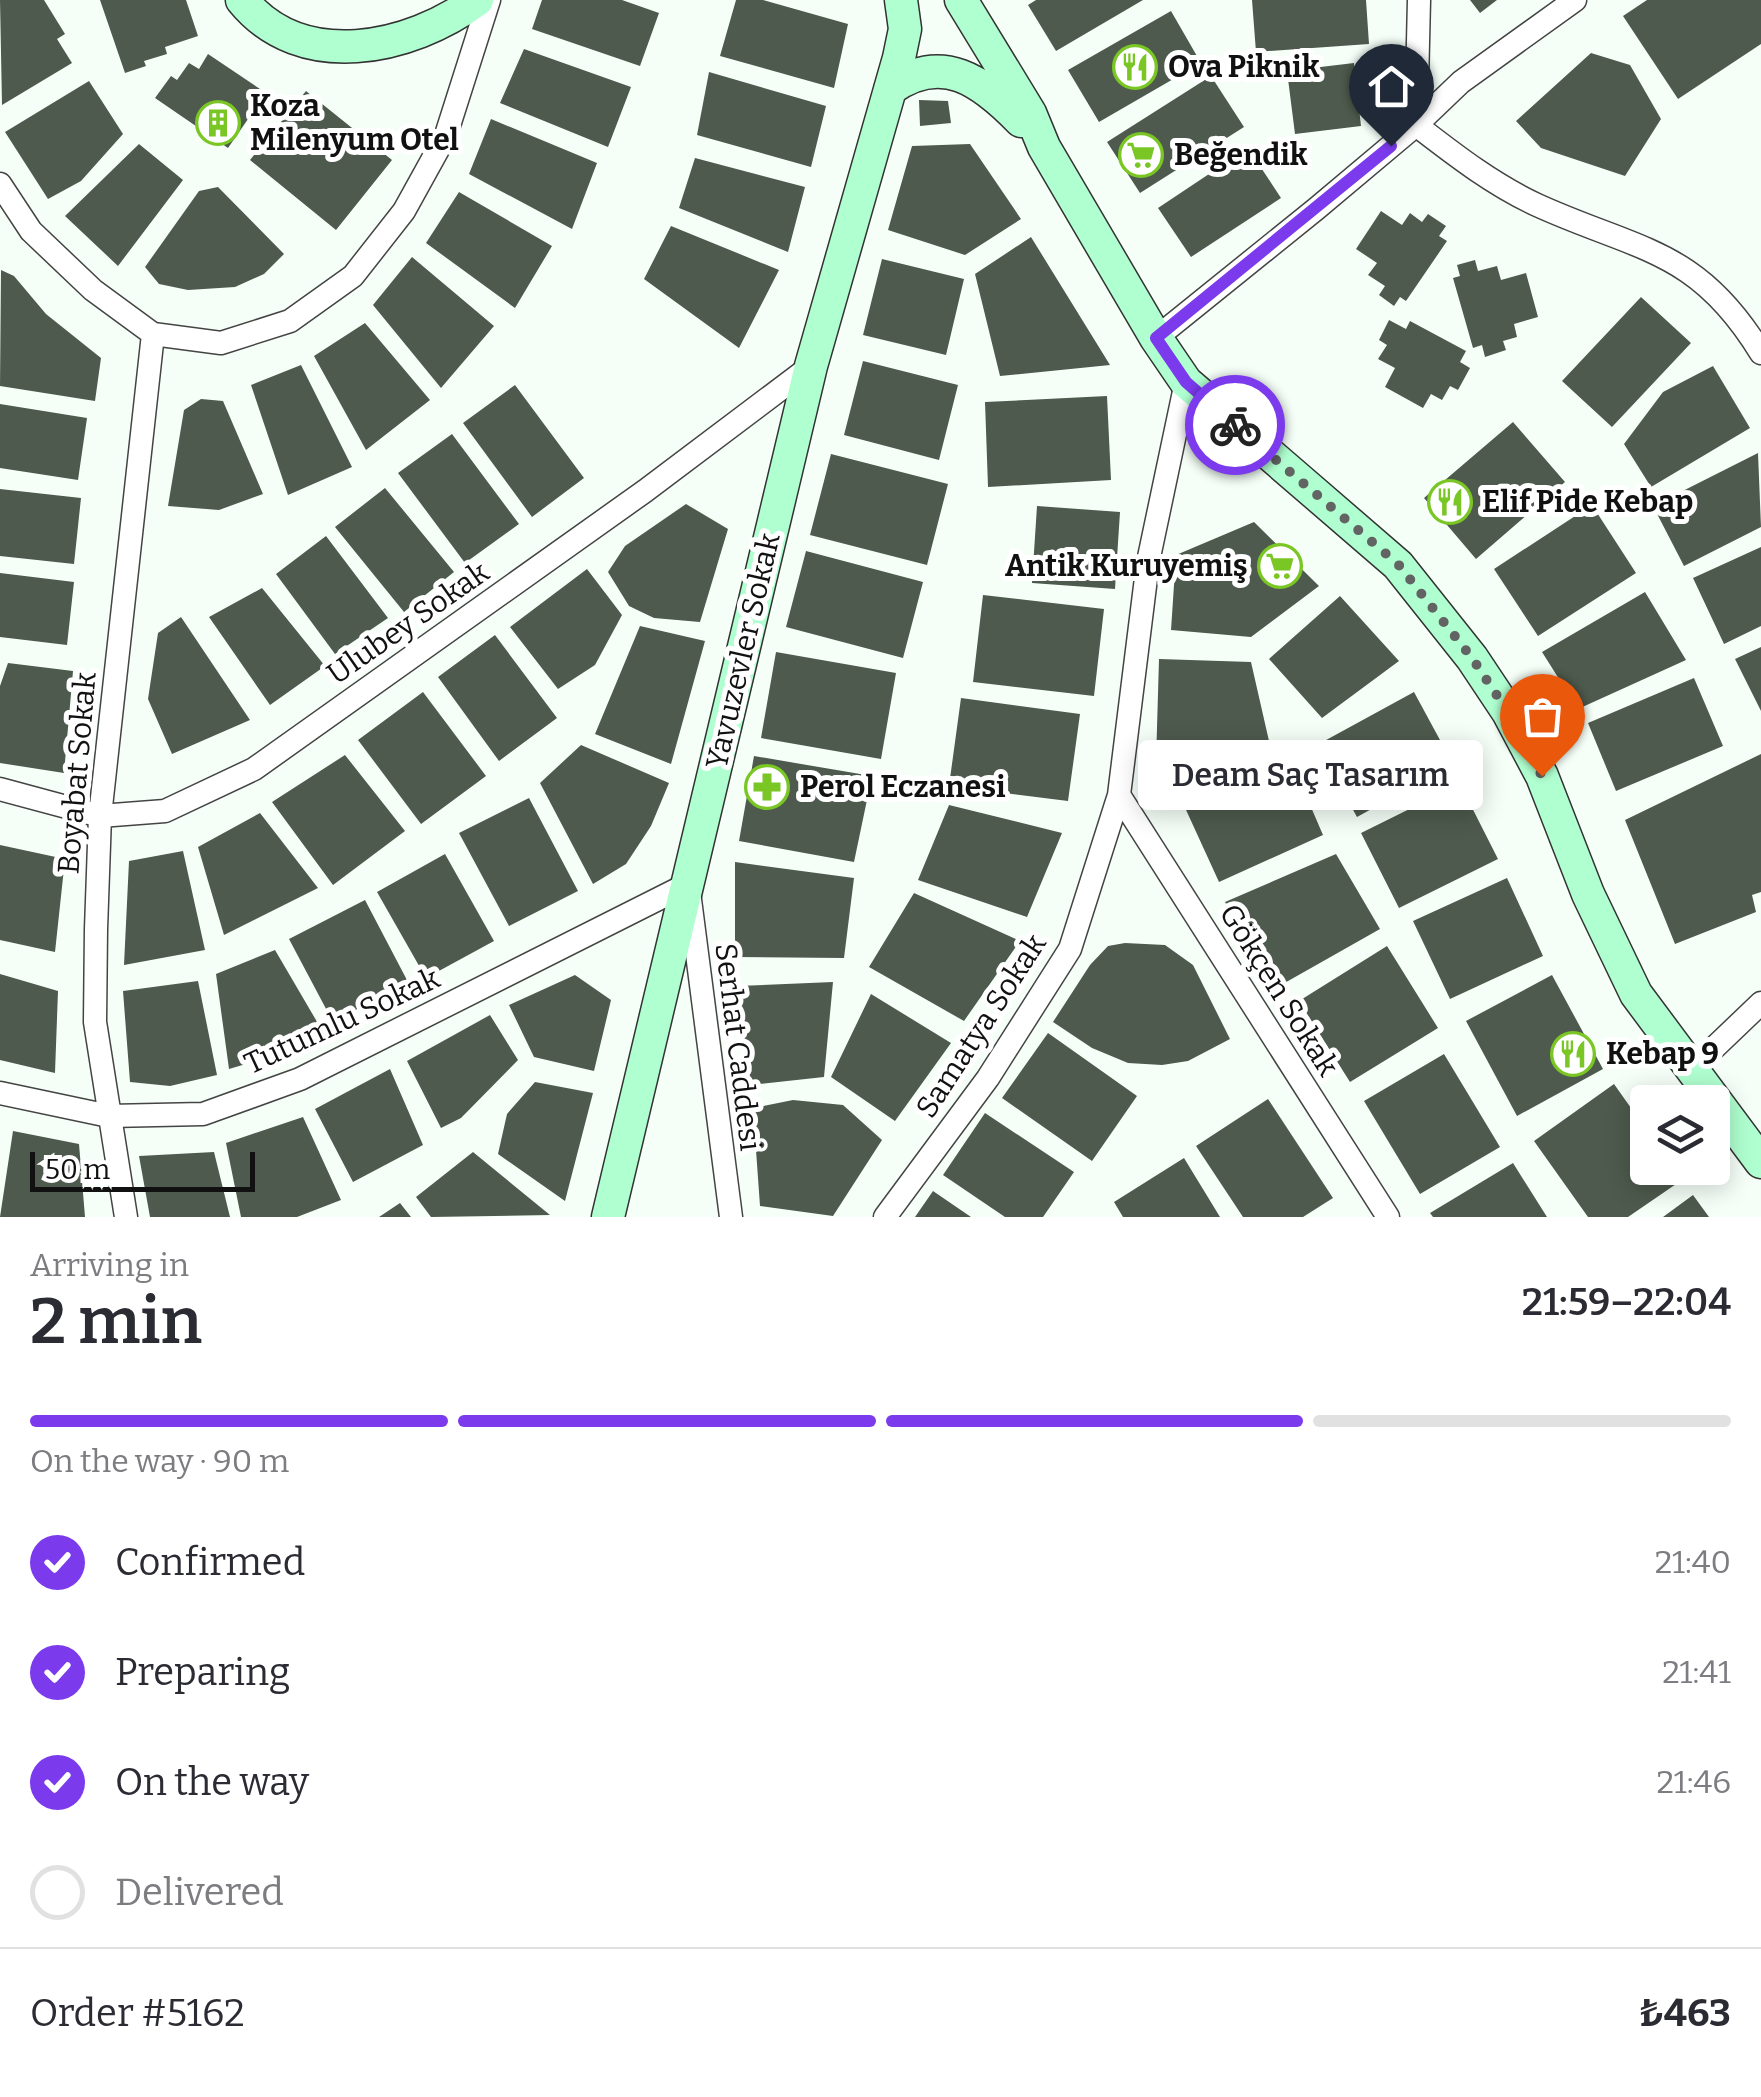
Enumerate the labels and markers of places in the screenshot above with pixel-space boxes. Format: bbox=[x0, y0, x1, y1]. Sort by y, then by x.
restaurant icon: Ova Piknik bbox=[1112, 44, 1158, 90]
pin bbox=[1349, 44, 1434, 147]
place label: Ova Piknik bbox=[1168, 49, 1320, 85]
place label: Koza Milenyum Otel bbox=[250, 88, 459, 158]
building icon: Koza Milenyum Otel bbox=[195, 100, 241, 146]
supermarket icon: Beğendik bbox=[1118, 132, 1164, 178]
place label: Beğendik bbox=[1174, 137, 1308, 173]
restaurant icon: Elif Pide Kebap bbox=[1427, 479, 1473, 525]
place label: Elif Pide Kebap bbox=[1482, 484, 1693, 520]
supermarket icon: Antik Kuruyemiş bbox=[1257, 543, 1303, 589]
place label: Antik Kuruyemiş bbox=[1005, 548, 1248, 584]
pin bbox=[1500, 674, 1585, 777]
callout: Deam Saç Tasarım bbox=[1137, 741, 1482, 811]
pharmacy icon: Perol Eczanesi bbox=[744, 764, 790, 810]
place label: Perol Eczanesi bbox=[800, 769, 1006, 805]
restaurant icon: Kebap 9 bbox=[1550, 1031, 1596, 1077]
place label: Kebap 9 bbox=[1606, 1036, 1719, 1072]

